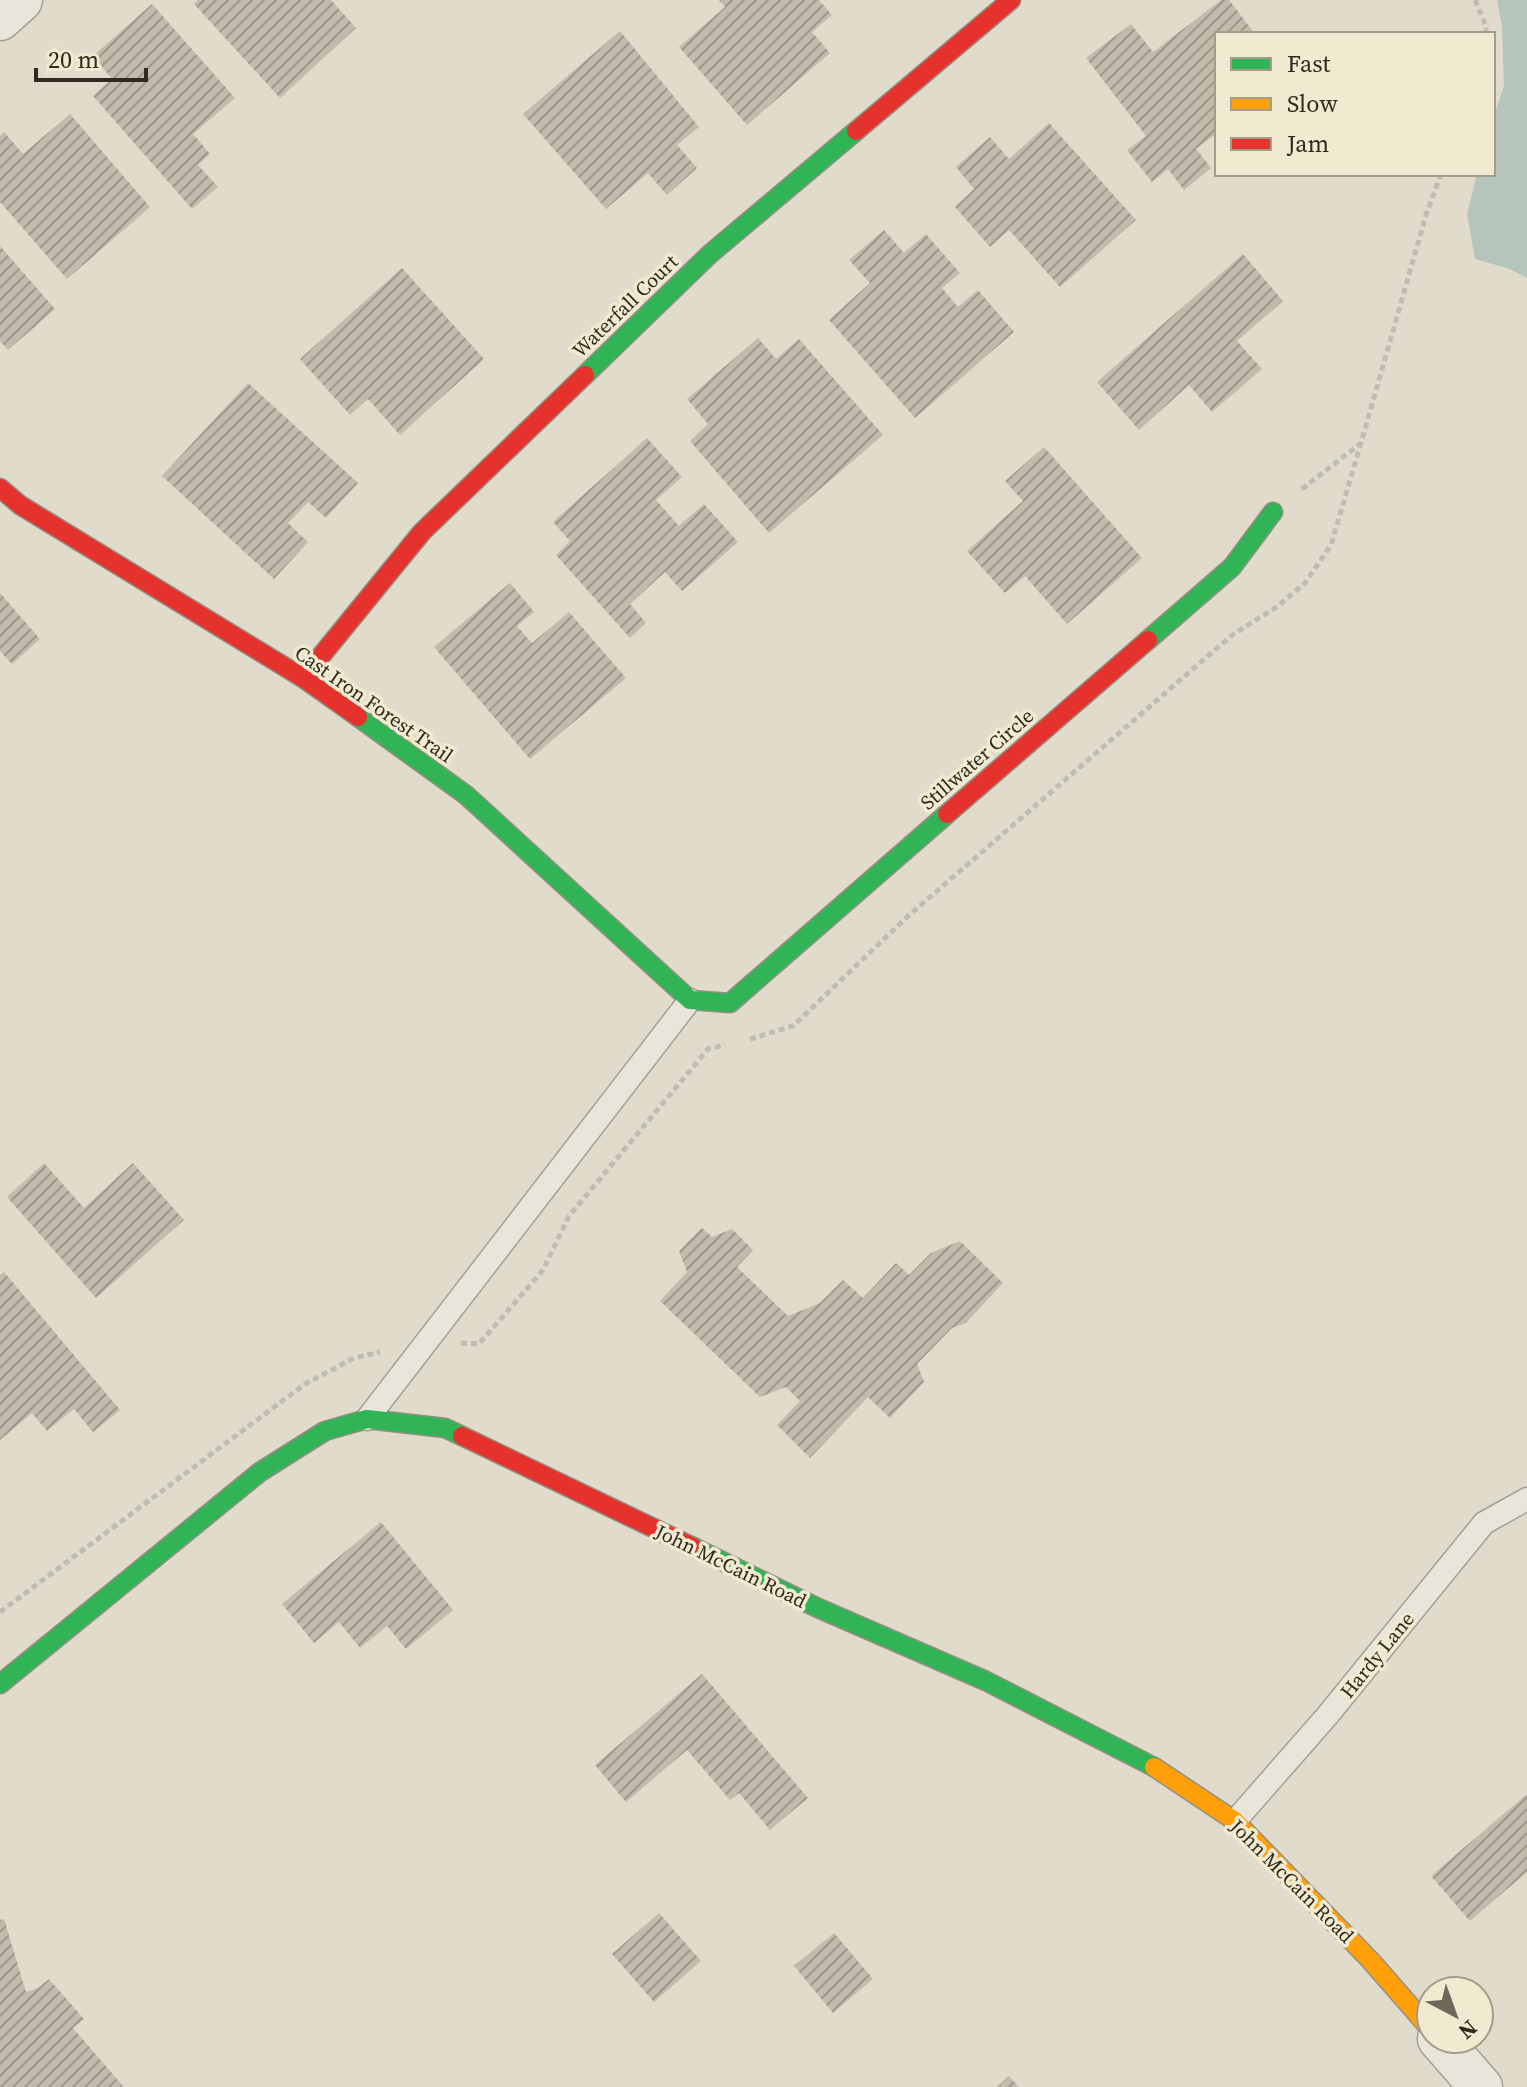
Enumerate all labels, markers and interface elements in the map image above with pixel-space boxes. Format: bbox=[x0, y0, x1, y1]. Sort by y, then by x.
scale bar bbox=[36, 32, 146, 82]
legend bbox=[1215, 32, 1495, 176]
text: 20 m bbox=[48, 43, 99, 76]
text: Fast bbox=[1287, 47, 1331, 80]
text: Slow bbox=[1287, 87, 1338, 120]
text: Jam bbox=[1286, 127, 1329, 160]
street label: Waterfall Court bbox=[566, 248, 685, 364]
street label: Cast Iron Forest Trail bbox=[289, 639, 459, 769]
street label: Stillwater Circle bbox=[914, 702, 1040, 816]
street label: John McCain Road bbox=[650, 1517, 812, 1615]
street label: Hardy Lane bbox=[1333, 1606, 1421, 1704]
street label: John McCain Road bbox=[1223, 1812, 1361, 1950]
north arrow bbox=[1415, 1975, 1495, 2055]
text: N bbox=[1452, 2014, 1484, 2047]

